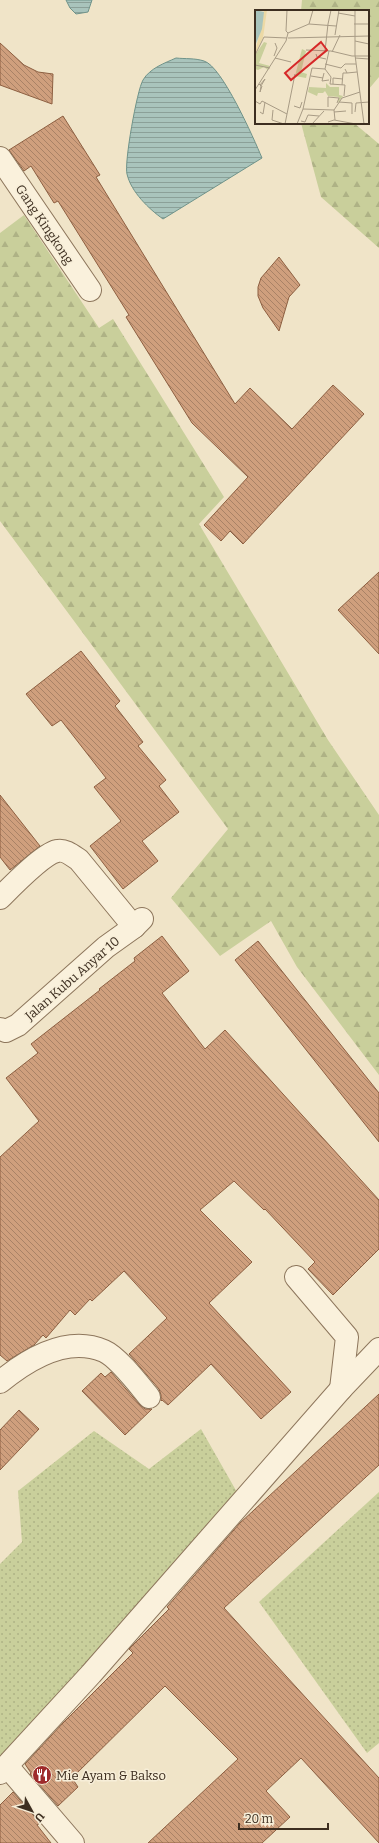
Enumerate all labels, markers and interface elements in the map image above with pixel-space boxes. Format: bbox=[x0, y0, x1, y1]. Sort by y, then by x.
inset map bbox=[255, 10, 369, 124]
street label: Gang Kingkong bbox=[12, 182, 77, 267]
street label: Jalan Kubu Anyar 10 bbox=[21, 933, 123, 1024]
restaurant icon: Mie Ayam & Bakso bbox=[31, 1764, 53, 1786]
place label: Mie Ayam & Bakso bbox=[56, 1768, 166, 1783]
north arrow bbox=[12, 1791, 52, 1831]
scale bar bbox=[239, 1805, 328, 1831]
text: U bbox=[32, 1810, 47, 1824]
text: 20 m bbox=[245, 1812, 274, 1826]

